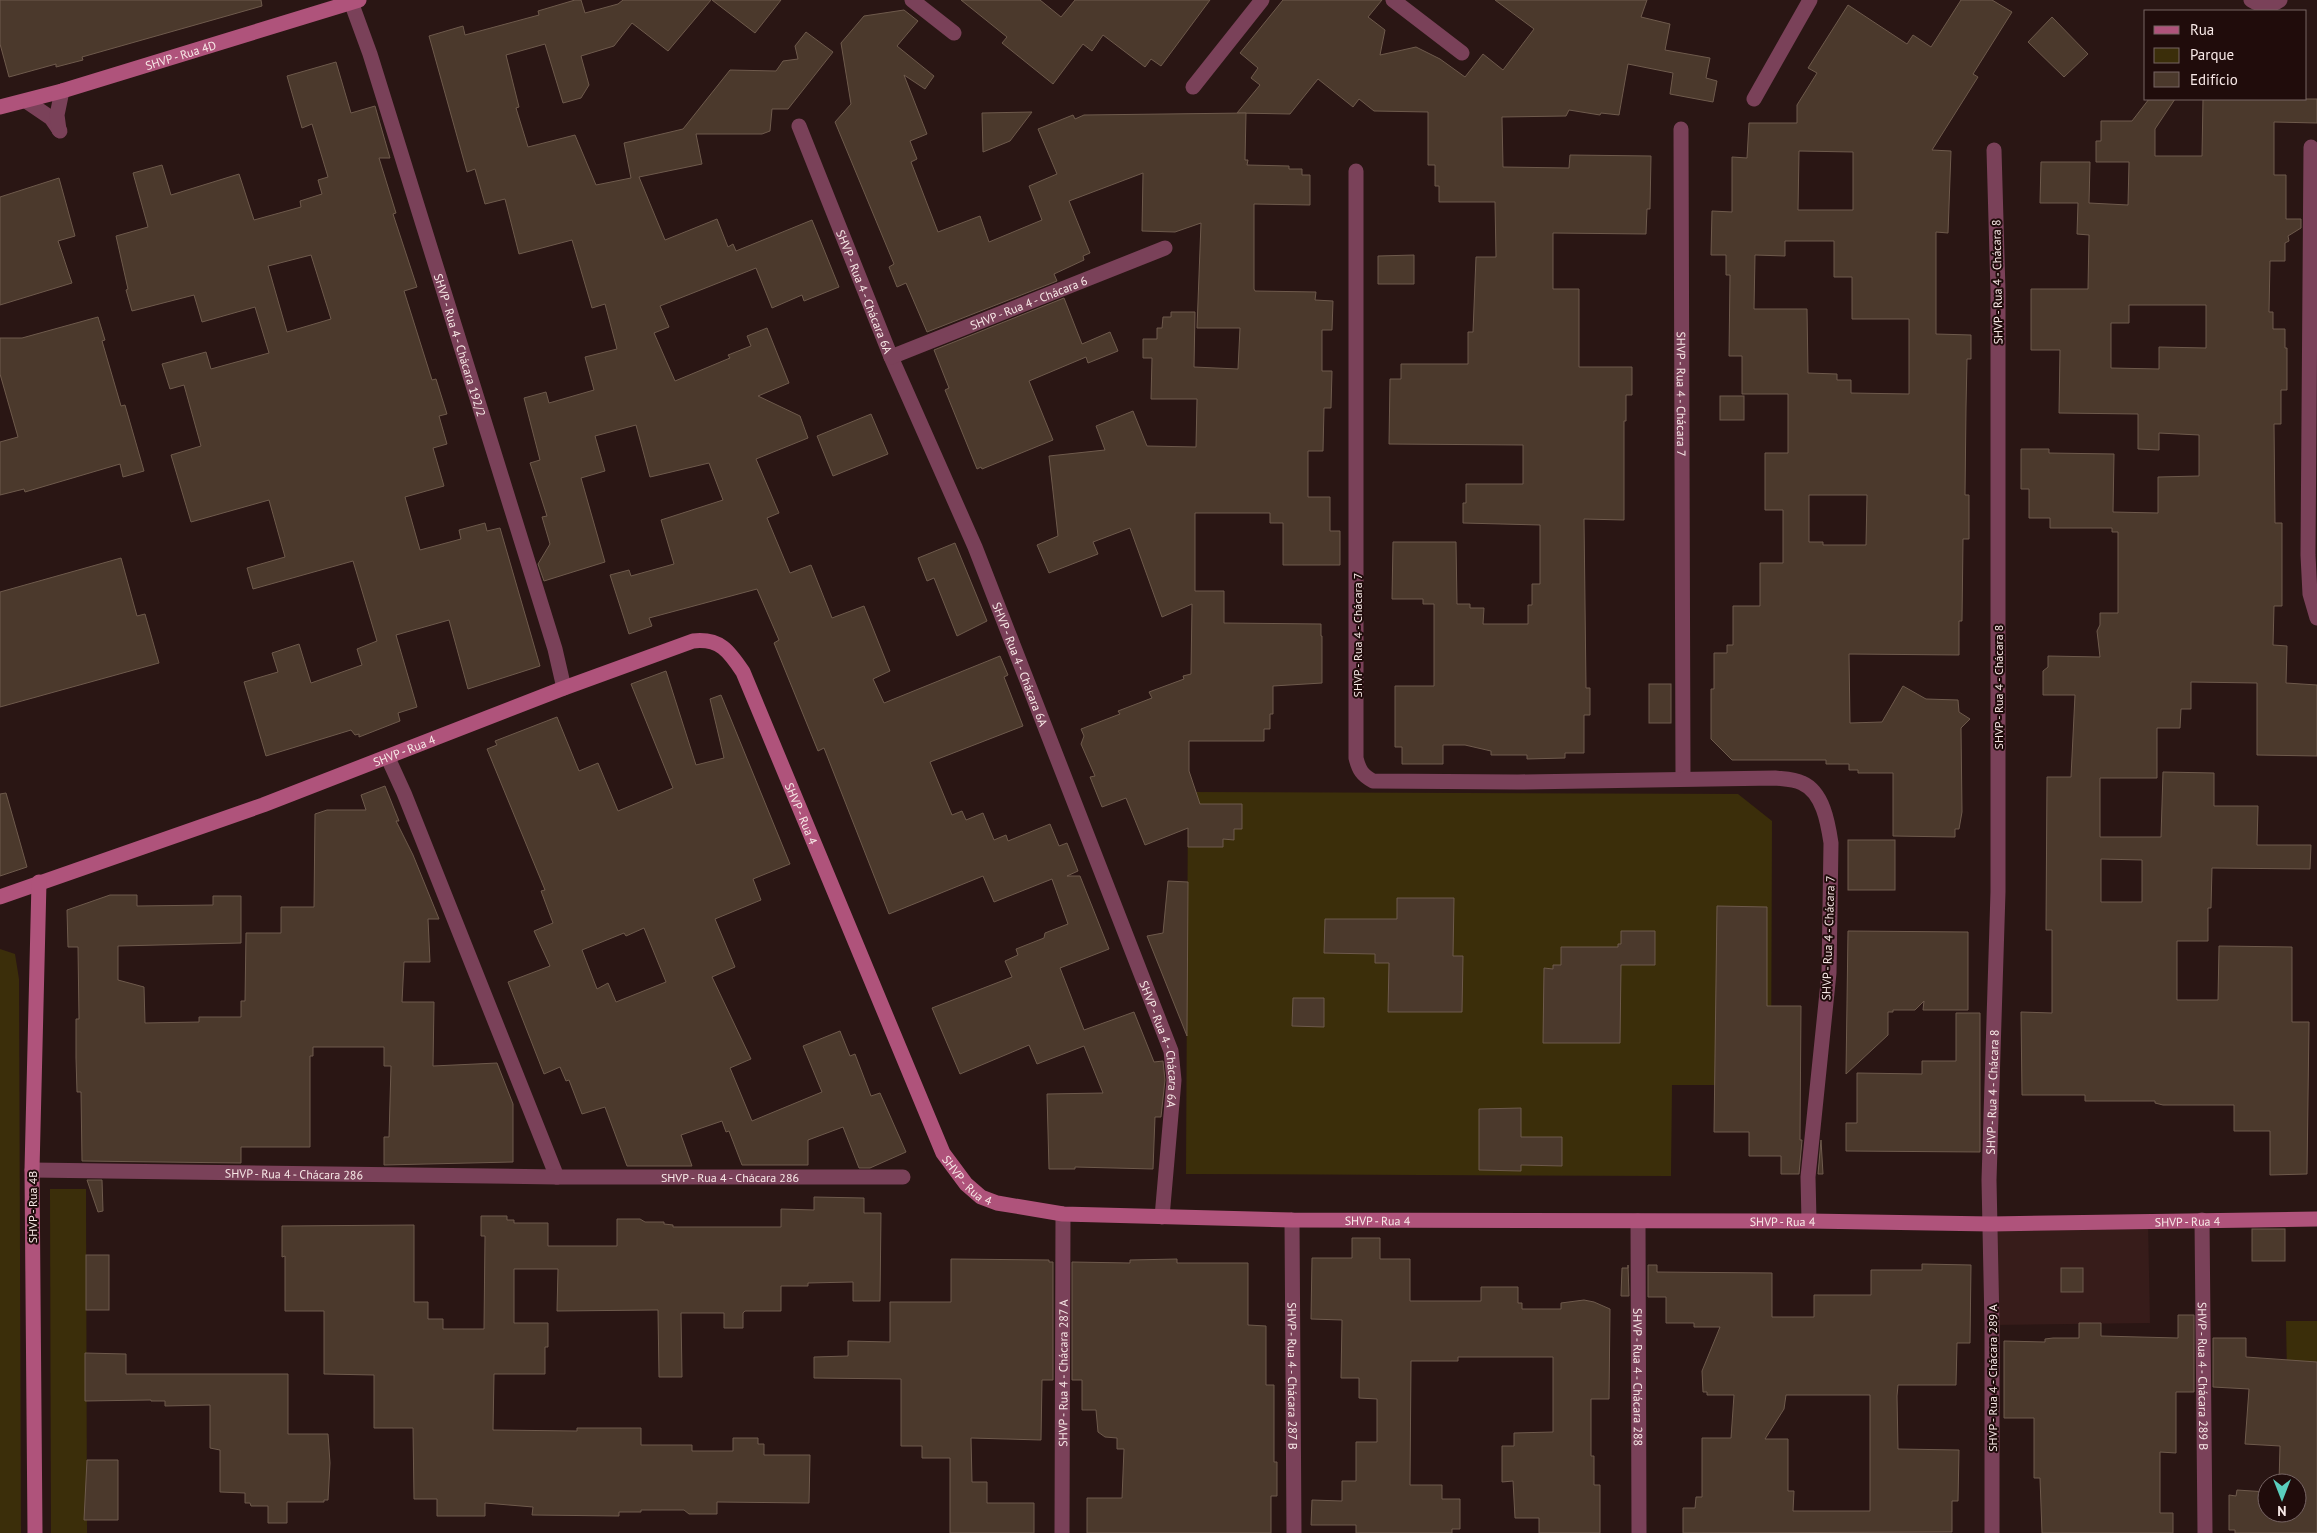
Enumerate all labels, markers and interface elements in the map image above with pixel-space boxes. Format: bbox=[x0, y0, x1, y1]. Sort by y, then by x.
legend bbox=[2144, 10, 2307, 100]
text: Rua bbox=[2190, 20, 2214, 39]
street label: SHVP - Rua 4D bbox=[143, 37, 218, 73]
text: Parque bbox=[2190, 45, 2234, 64]
text: Edifício bbox=[2190, 70, 2238, 89]
street label: SHVP - Rua 4 - Chácara 8 bbox=[1988, 219, 2006, 345]
street label: SHVP - Rua 4 - Chácara 6A bbox=[833, 227, 896, 355]
street label: SHVP - Rua 4 - Chácara 192/2 bbox=[431, 272, 490, 418]
street label: SHVP - Rua 4 - Chácara 6 bbox=[968, 272, 1089, 332]
street label: SHVP - Rua 4 - Chácara 7 bbox=[1674, 331, 1690, 457]
street label: SHVP - Rua 4 - Chácara 7 bbox=[1350, 573, 1365, 697]
street label: SHVP - Rua 4 - Chácara 6A bbox=[990, 600, 1051, 728]
street label: SHVP - Rua 4 - Chácara 8 bbox=[1991, 625, 2006, 749]
street label: SHVP - Rua 4 bbox=[371, 731, 438, 769]
street label: SHVP - Rua 4 bbox=[782, 780, 821, 847]
street label: SHVP - Rua 4 - Chácara 7 bbox=[1818, 875, 1838, 1001]
street label: SHVP - Rua 4 - Chácara 6A bbox=[1137, 978, 1182, 1108]
street label: SHVP - Rua 4 - Chácara 8 bbox=[1982, 1029, 2001, 1155]
street label: SHVP - Rua 4 bbox=[940, 1152, 995, 1208]
street label: SHVP - Rua 4 - Chácara 286 bbox=[225, 1165, 363, 1182]
street label: SHVP - Rua 4 - Chácara 286 bbox=[661, 1170, 799, 1185]
street label: SHVP - Rua 4B bbox=[25, 1171, 40, 1243]
street label: SHVP - Rua 4 bbox=[1345, 1213, 1411, 1228]
street label: SHVP - Rua 4 bbox=[1750, 1213, 1816, 1229]
street label: SHVP - Rua 4 bbox=[2155, 1213, 2221, 1229]
street label: SHVP - Rua 4 - Chácara 287 A bbox=[1055, 1299, 1070, 1447]
street label: SHVP - Rua 4 - Chácara 287 B bbox=[1285, 1302, 1301, 1450]
street label: SHVP - Rua 4 - Chácara 289 B bbox=[2195, 1302, 2212, 1450]
street label: SHVP - Rua 4 - Chácara 289 A bbox=[1985, 1304, 2000, 1452]
street label: SHVP - Rua 4 - Chácara 288 bbox=[1631, 1308, 1646, 1446]
north arrow bbox=[2257, 1473, 2307, 1523]
text: N bbox=[2277, 1502, 2287, 1520]

